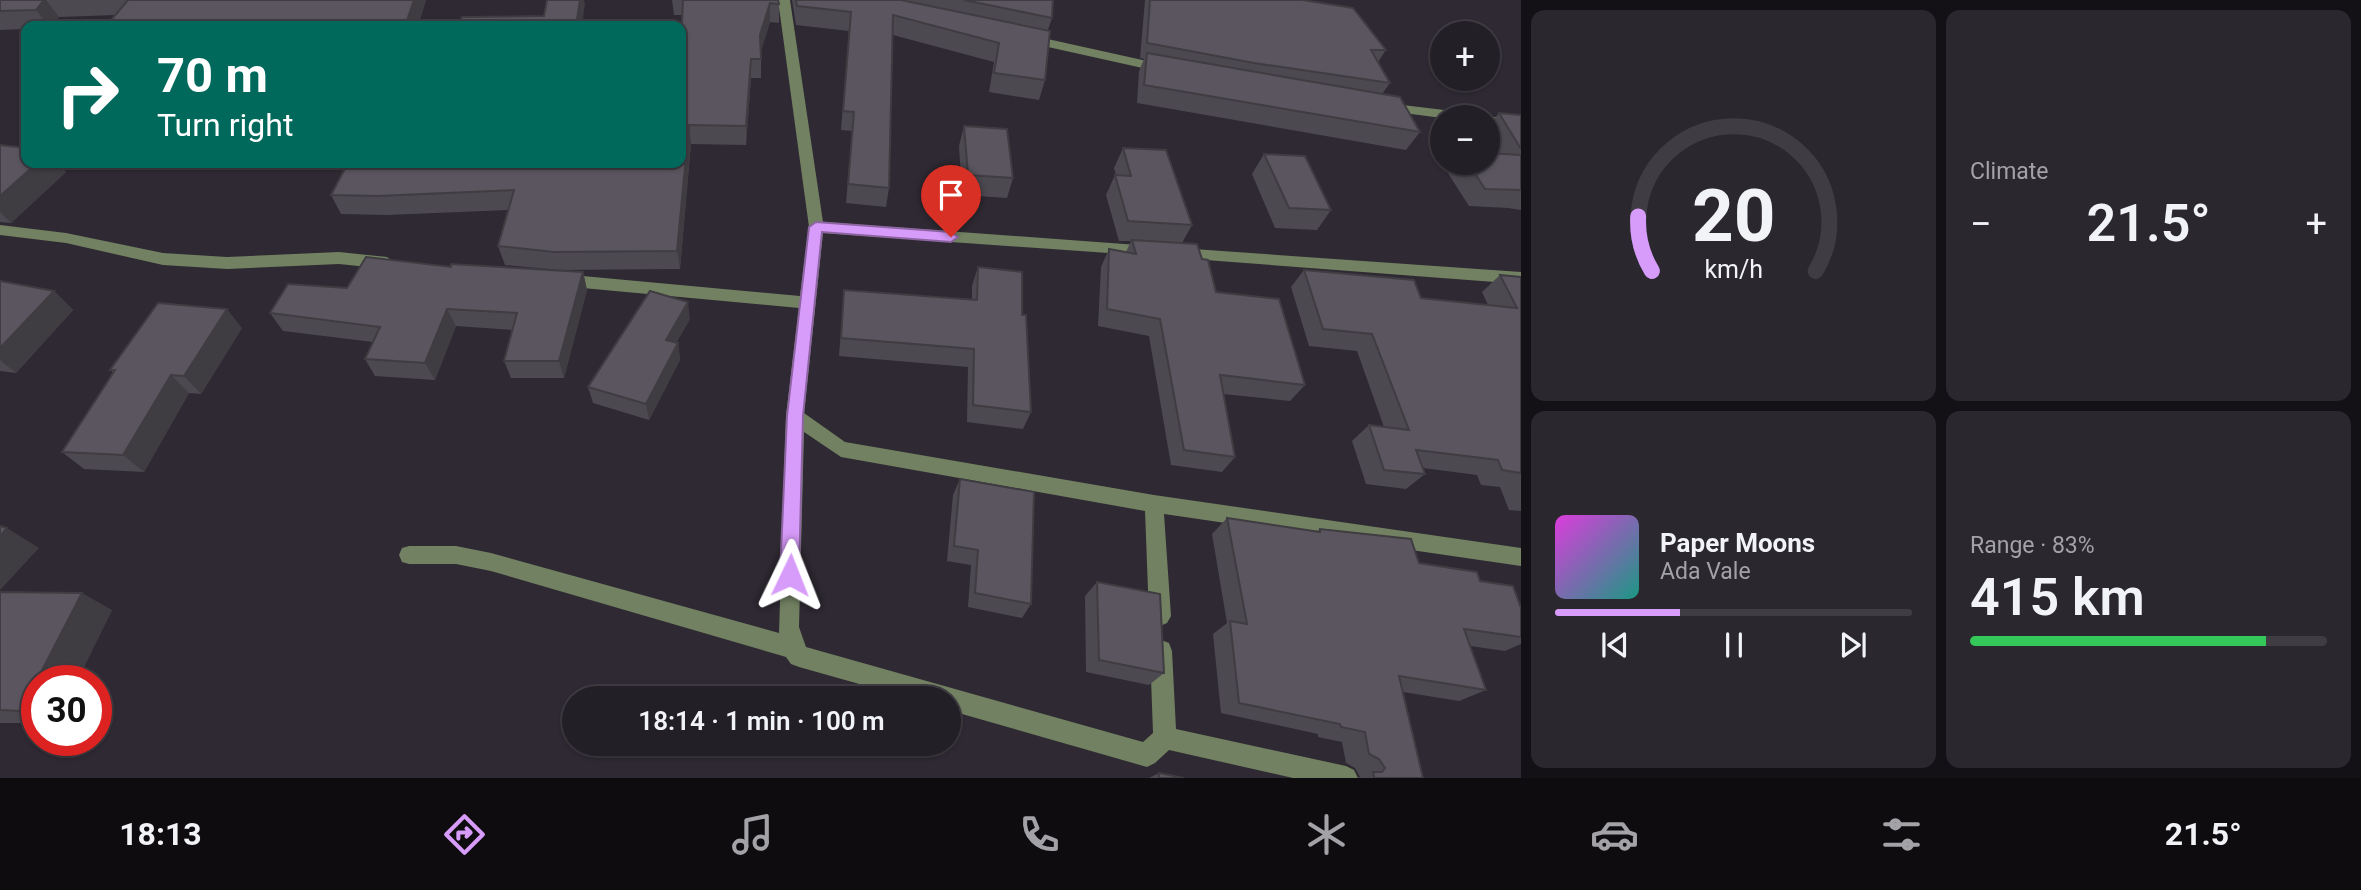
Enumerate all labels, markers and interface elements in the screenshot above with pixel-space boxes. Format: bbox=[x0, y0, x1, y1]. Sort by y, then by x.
map controls bbox=[1430, 21, 1500, 175]
button: + bbox=[1430, 21, 1500, 91]
text: 70 m bbox=[157, 47, 268, 104]
icon: right bbox=[42, 49, 133, 140]
button: − bbox=[1430, 105, 1500, 175]
text: Turn right bbox=[157, 106, 293, 144]
text: Climate bbox=[1970, 158, 2049, 185]
pin bbox=[921, 165, 981, 237]
text: 20 bbox=[1692, 174, 1775, 260]
icon: arrive bbox=[932, 176, 970, 214]
text: 21.5° bbox=[2087, 193, 2211, 254]
text: − bbox=[1970, 202, 1992, 246]
text: + bbox=[2305, 202, 2327, 246]
text: km/h bbox=[1704, 255, 1763, 284]
text: Paper Moons bbox=[1660, 528, 1815, 558]
text: Range · 83% bbox=[1970, 532, 2095, 559]
position arrow bbox=[753, 538, 827, 612]
text: Ada Vale bbox=[1660, 558, 1751, 585]
text: 415 km bbox=[1970, 567, 2145, 628]
icon: previous bbox=[1596, 626, 1634, 664]
icon: pause bbox=[1715, 626, 1753, 664]
icon: next bbox=[1834, 626, 1872, 664]
speed limit sign: 30 bbox=[21, 665, 112, 756]
text: 18:14 · 1 min · 100 m bbox=[638, 706, 885, 736]
icon: directions bbox=[440, 810, 489, 859]
icon: music bbox=[728, 810, 777, 859]
icon: phone bbox=[1015, 810, 1064, 859]
icon: climate bbox=[1302, 810, 1351, 859]
icon: car bbox=[1590, 810, 1639, 859]
icon: filters bbox=[1877, 810, 1926, 859]
text: 18:13 bbox=[119, 815, 202, 853]
text: 21.5° bbox=[2165, 815, 2242, 853]

